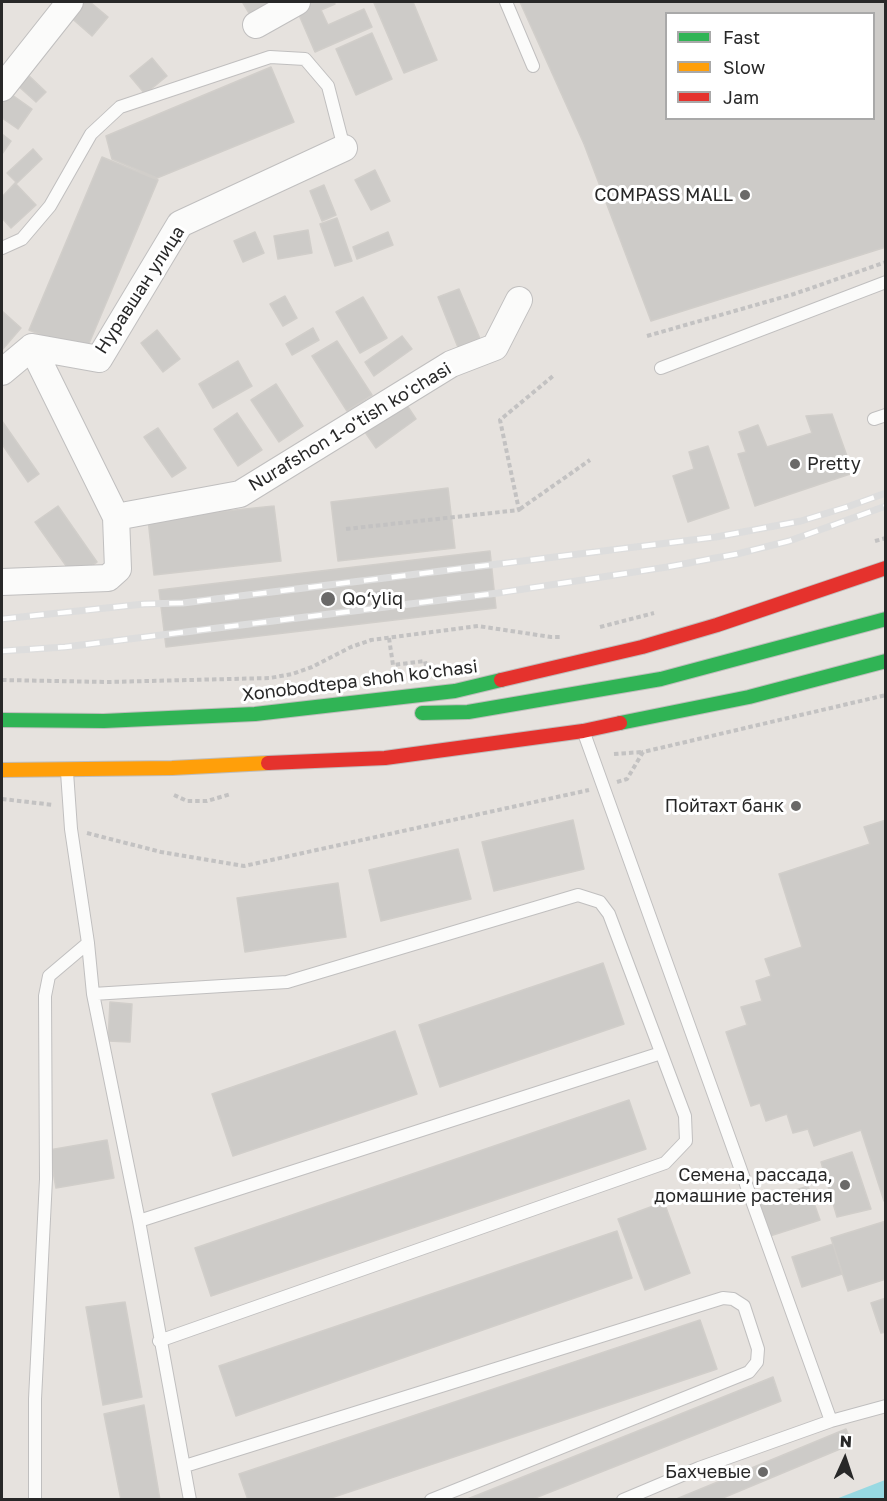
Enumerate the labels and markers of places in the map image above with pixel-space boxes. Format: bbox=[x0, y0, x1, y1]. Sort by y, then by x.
place label: COMPASS MALL bbox=[594, 184, 733, 206]
marker: COMPASS MALL bbox=[738, 188, 752, 202]
place label: Pretty bbox=[807, 453, 861, 475]
marker: Pretty bbox=[788, 457, 802, 471]
place label: Qo‘yliq bbox=[342, 588, 403, 610]
marker: Qo‘yliq bbox=[319, 590, 337, 608]
place label: Пойтахт банк bbox=[665, 795, 784, 817]
marker: Пойтахт банк bbox=[789, 799, 803, 813]
place label: Семена, рассада, домашние растения bbox=[654, 1164, 833, 1206]
marker: Семена, рассада, домашние растения bbox=[838, 1178, 852, 1192]
place label: Бахчевые bbox=[665, 1461, 751, 1483]
marker: Бахчевые bbox=[756, 1465, 770, 1479]

